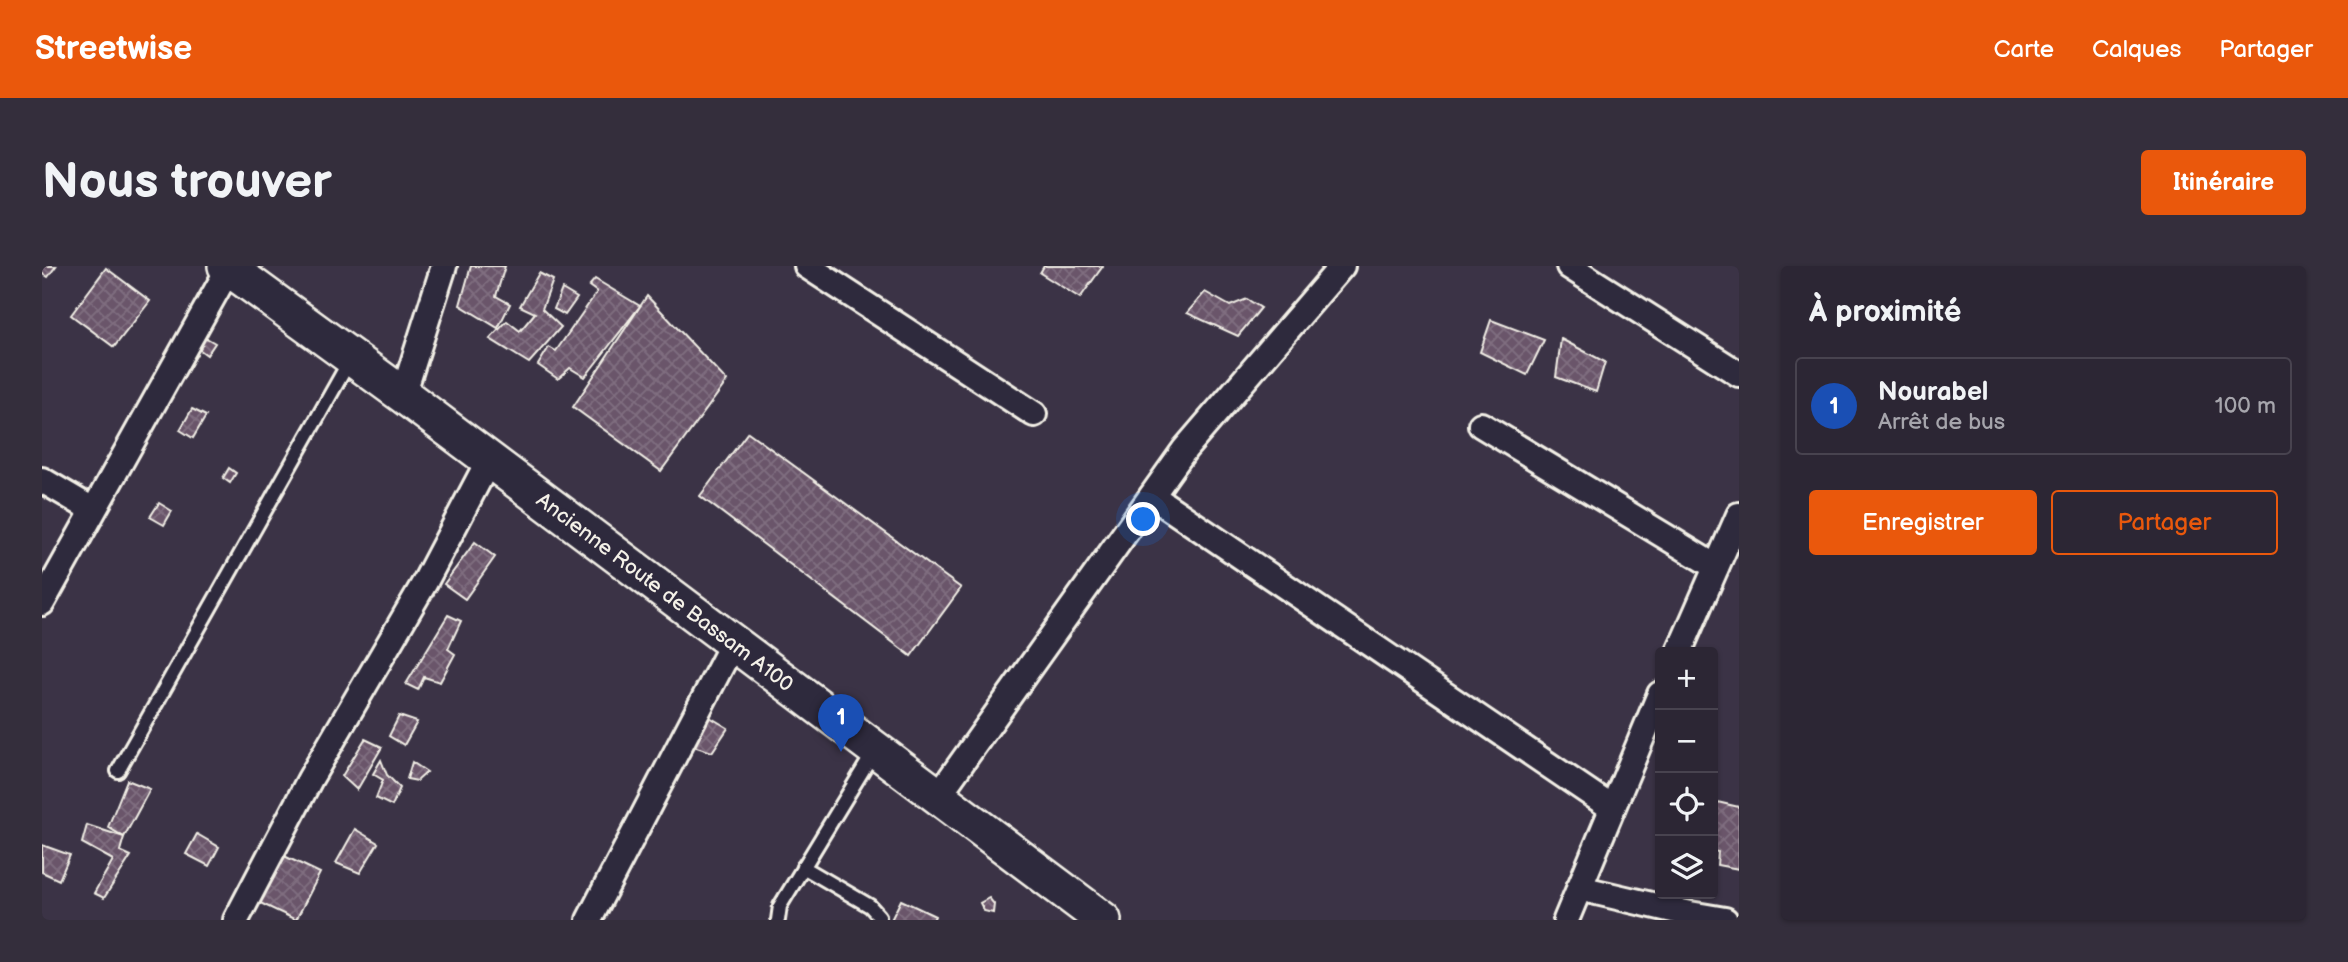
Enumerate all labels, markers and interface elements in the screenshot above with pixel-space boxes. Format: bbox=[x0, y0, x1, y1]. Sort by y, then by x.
text: Streetwise bbox=[35, 29, 192, 69]
text: Carte bbox=[1994, 35, 2054, 64]
text: Calques bbox=[2092, 35, 2181, 64]
text: Partager bbox=[2219, 35, 2313, 64]
button: Itinéraire bbox=[2141, 150, 2306, 215]
text: Nous trouver bbox=[42, 153, 332, 212]
text: À proximité bbox=[1809, 294, 1961, 330]
text: Nourabel bbox=[1878, 377, 1988, 408]
text: 1 bbox=[1829, 392, 1839, 420]
text: 100 m bbox=[2215, 392, 2276, 420]
text: Arrêt de bus bbox=[1878, 408, 2005, 436]
street label: Ancienne Route de Bassam A100 bbox=[531, 488, 798, 697]
button: Enregistrer bbox=[1809, 490, 2037, 555]
button: Partager bbox=[2051, 490, 2278, 555]
your location bbox=[1126, 502, 1160, 536]
map controls bbox=[1655, 647, 1718, 899]
button: + bbox=[1655, 647, 1718, 710]
pin: 1 bbox=[818, 694, 864, 752]
button: − bbox=[1655, 710, 1718, 773]
button: locate bbox=[1655, 773, 1718, 836]
button: layers bbox=[1655, 836, 1718, 899]

